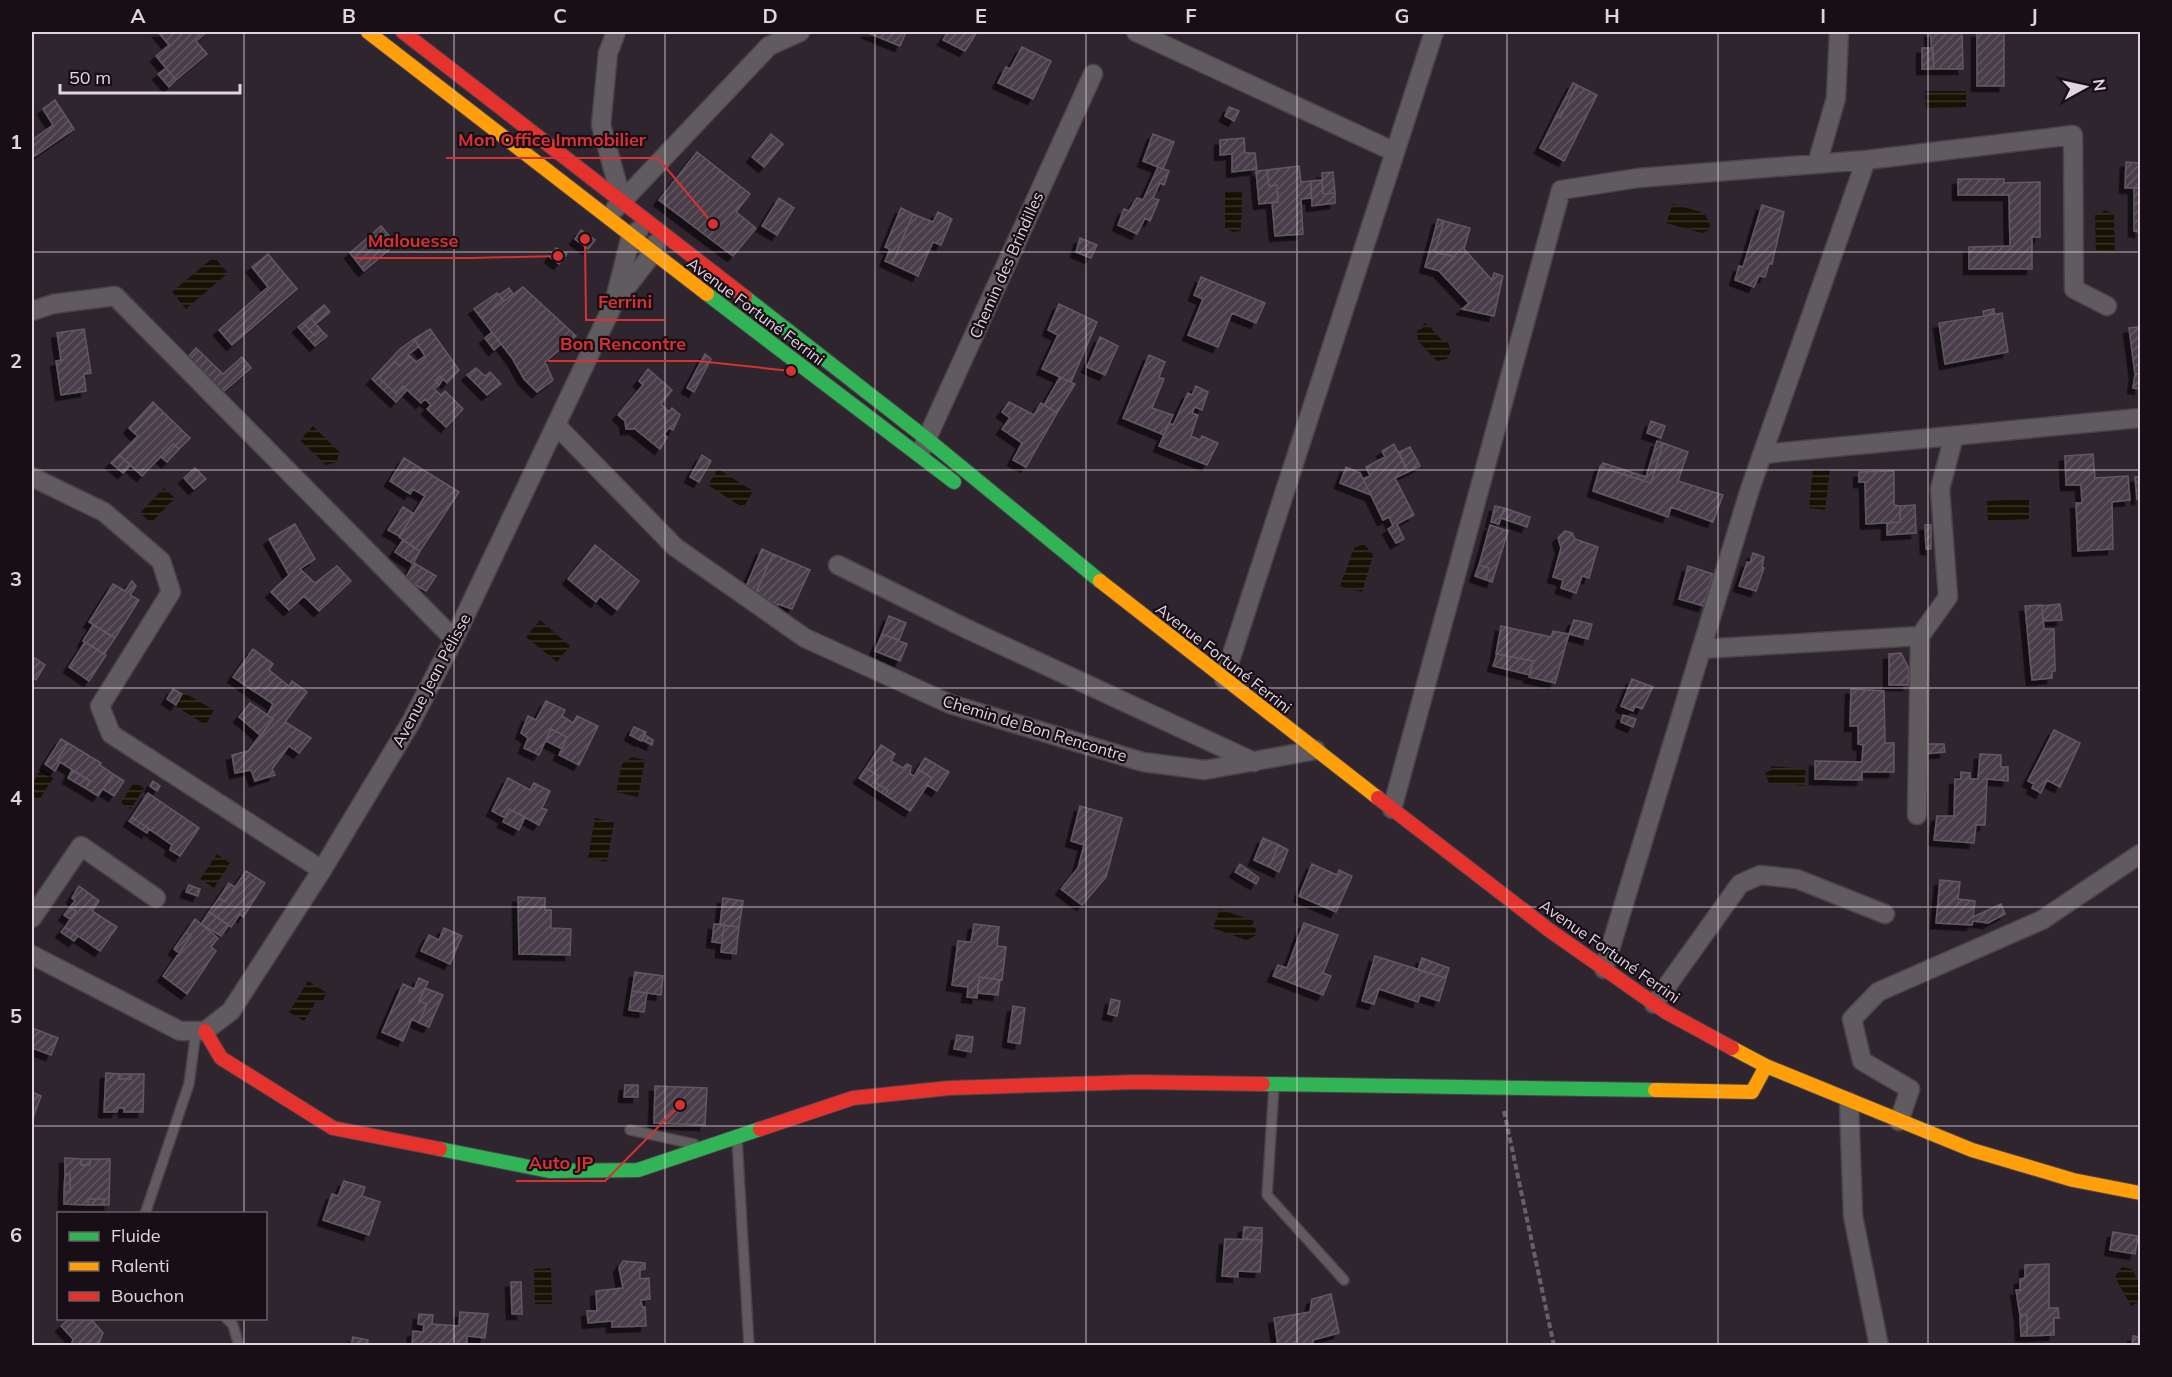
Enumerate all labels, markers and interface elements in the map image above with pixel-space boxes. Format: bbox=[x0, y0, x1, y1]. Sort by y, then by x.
text: A bbox=[131, 3, 146, 28]
text: B bbox=[342, 3, 356, 28]
text: C bbox=[553, 3, 567, 28]
text: D bbox=[762, 3, 778, 28]
text: E bbox=[975, 3, 987, 28]
text: F bbox=[1185, 3, 1197, 28]
text: G bbox=[1395, 3, 1409, 28]
text: H bbox=[1604, 3, 1620, 28]
text: I bbox=[1820, 3, 1826, 28]
text: J bbox=[2030, 3, 2038, 28]
scale bar bbox=[60, 57, 240, 95]
north arrow bbox=[2055, 57, 2115, 117]
text: 50 m bbox=[69, 66, 111, 89]
text: N bbox=[2089, 78, 2111, 92]
callout: Mon Office Immobilier bbox=[446, 122, 658, 158]
text: Mon Office Immobilier bbox=[458, 128, 647, 151]
text: 1 bbox=[10, 129, 22, 154]
street label: Chemin des Brindilles bbox=[965, 189, 1047, 341]
callout: Malouesse bbox=[355, 222, 470, 258]
text: Malouesse bbox=[368, 229, 458, 252]
street label: Avenue Fortuné Ferrini bbox=[683, 253, 829, 369]
callout: Ferrini bbox=[586, 284, 664, 320]
text: Ferrini bbox=[598, 290, 652, 313]
callout: Bon Rencontre bbox=[548, 325, 698, 361]
text: Bon Rencontre bbox=[560, 332, 686, 355]
text: 2 bbox=[10, 348, 22, 373]
text: 3 bbox=[10, 566, 22, 591]
street label: Avenue Fortuné Ferrini bbox=[1152, 599, 1296, 717]
street label: Avenue Jean Pélisse bbox=[387, 610, 475, 750]
street label: Chemin de Bon Rencontre bbox=[940, 690, 1130, 766]
text: 4 bbox=[10, 785, 22, 810]
street label: Avenue Fortuné Ferrini bbox=[1536, 895, 1684, 1007]
text: 5 bbox=[10, 1003, 22, 1028]
callout: Auto JP bbox=[516, 1145, 605, 1181]
text: Auto JP bbox=[528, 1151, 594, 1174]
legend bbox=[57, 1212, 267, 1320]
text: 6 bbox=[10, 1222, 22, 1247]
text: Fluide bbox=[111, 1224, 161, 1247]
text: Ralenti bbox=[111, 1254, 169, 1277]
text: Bouchon bbox=[111, 1284, 184, 1307]

